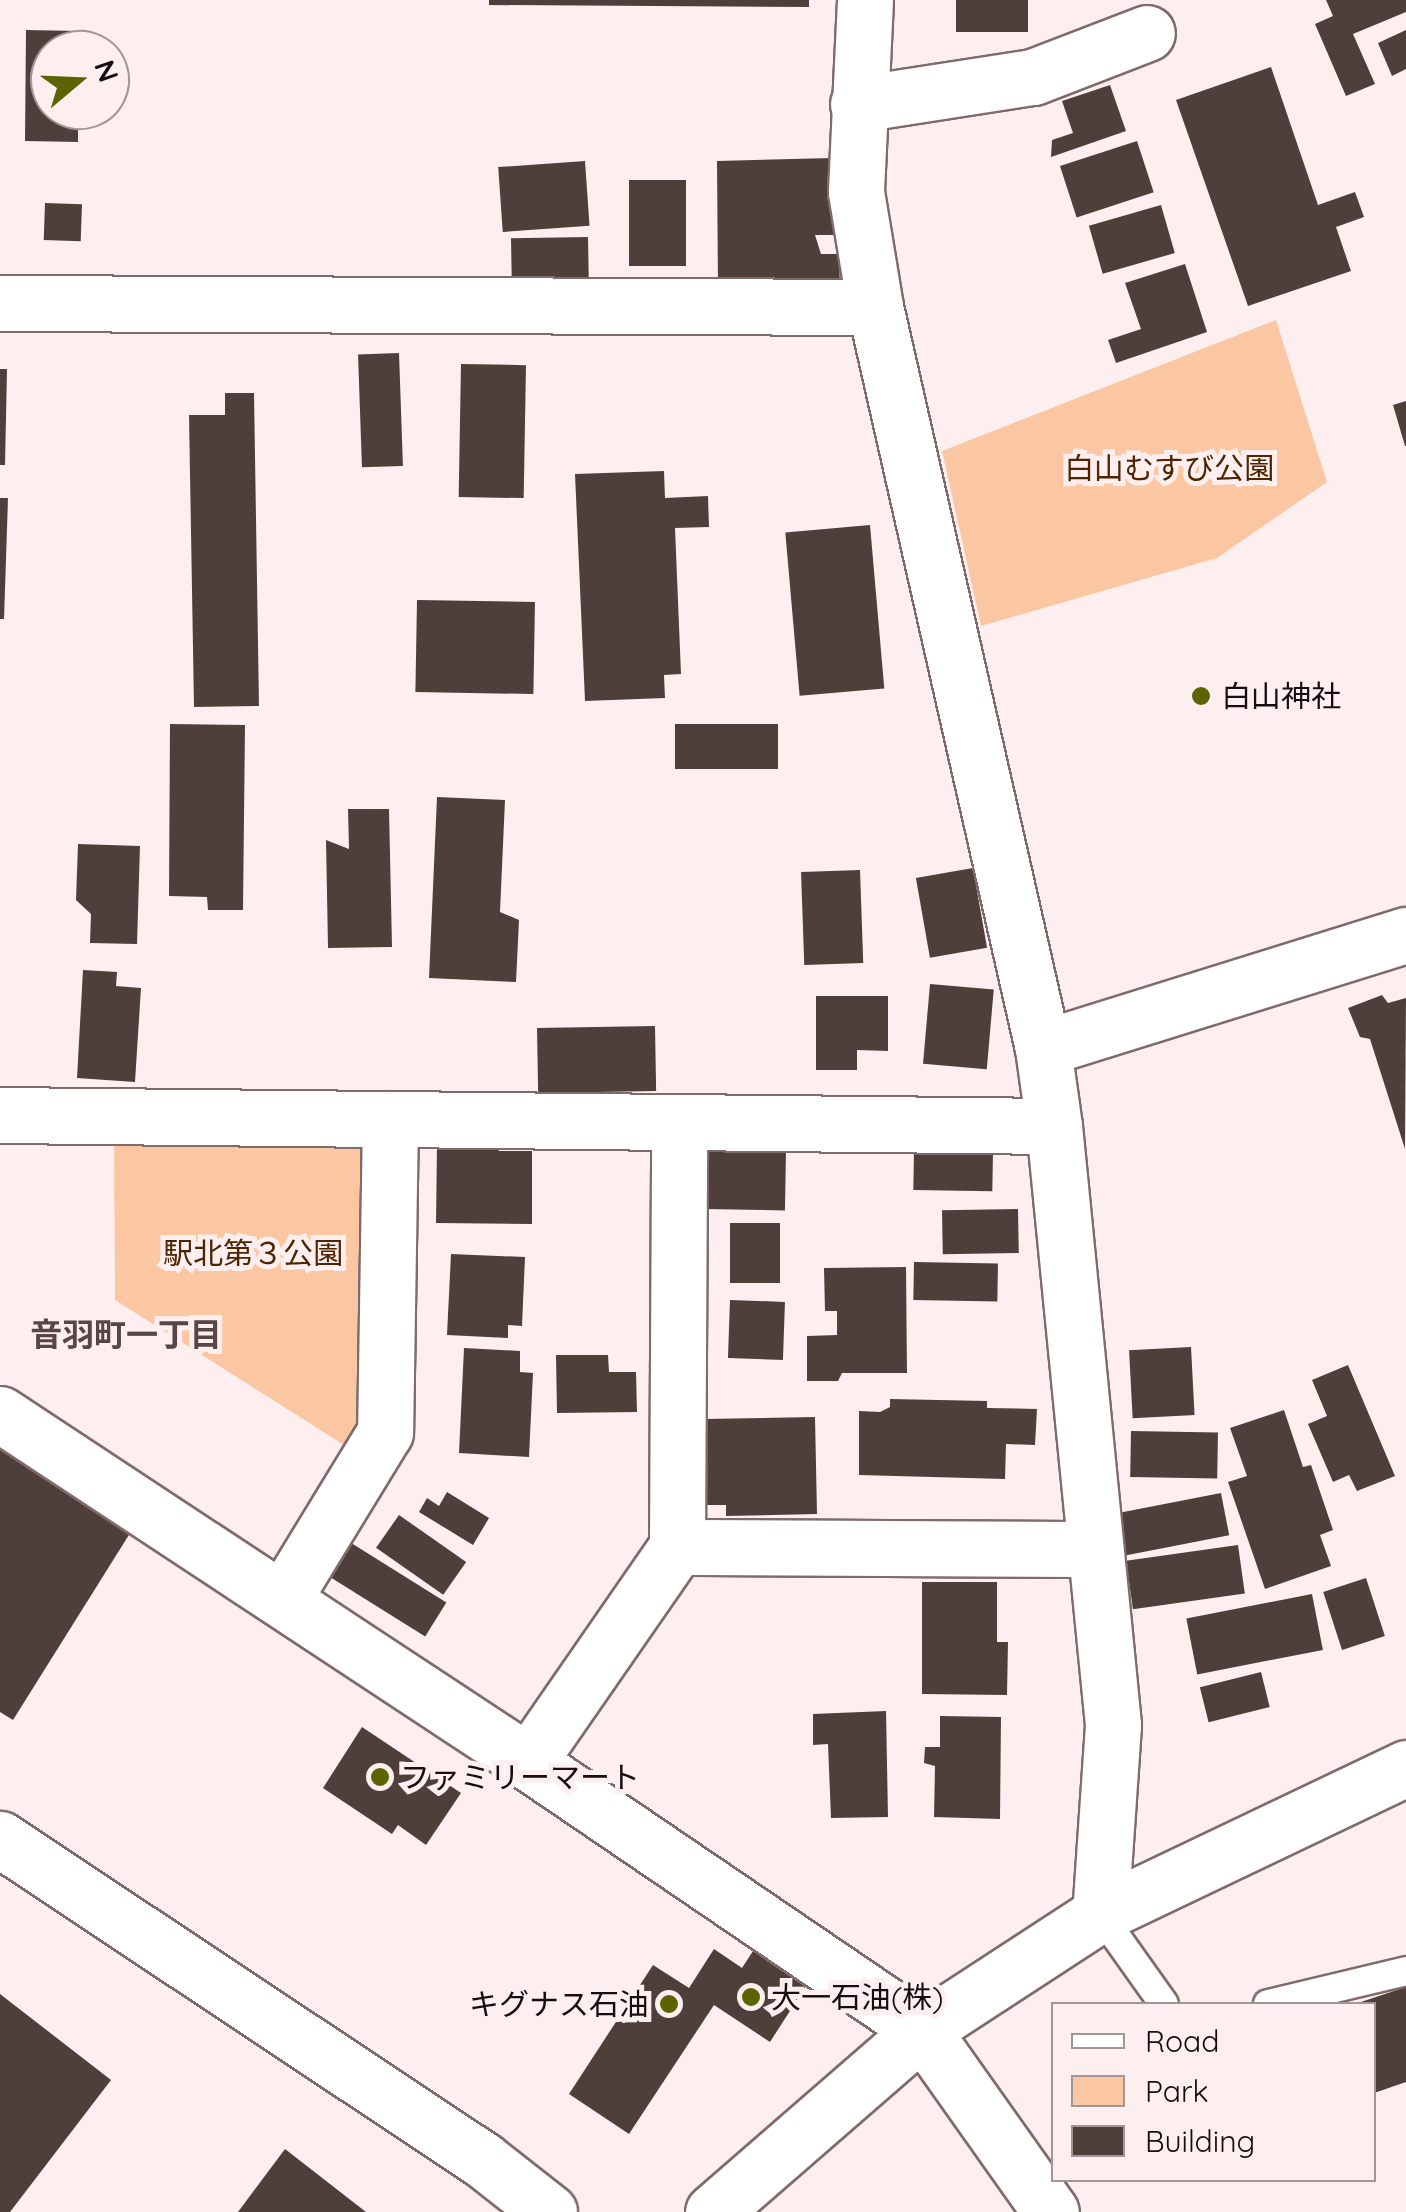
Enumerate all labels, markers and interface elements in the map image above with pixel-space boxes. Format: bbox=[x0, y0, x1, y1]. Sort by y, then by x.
north arrow bbox=[30, 30, 130, 130]
text: N bbox=[87, 55, 127, 86]
park label: 白山むすび公園 bbox=[1064, 450, 1274, 486]
place label: 白山神社 bbox=[1221, 678, 1341, 714]
marker: 白山神社 bbox=[1190, 685, 1212, 707]
park label: 駅北第３公園 bbox=[163, 1235, 343, 1271]
district label: 音羽町一丁目 bbox=[30, 1315, 222, 1353]
place label: ファミリーマート bbox=[400, 1759, 640, 1795]
marker: ファミリーマート bbox=[369, 1766, 391, 1788]
place label: 大一石油(株) bbox=[771, 1979, 943, 2015]
place label: キグナス石油 bbox=[469, 1986, 649, 2022]
marker: 大一石油(株) bbox=[740, 1986, 762, 2008]
marker: キグナス石油 bbox=[658, 1993, 680, 2015]
legend bbox=[1051, 2002, 1376, 2182]
text: Road bbox=[1145, 2022, 1219, 2060]
text: Park bbox=[1145, 2072, 1209, 2110]
text: Building bbox=[1145, 2122, 1255, 2160]

